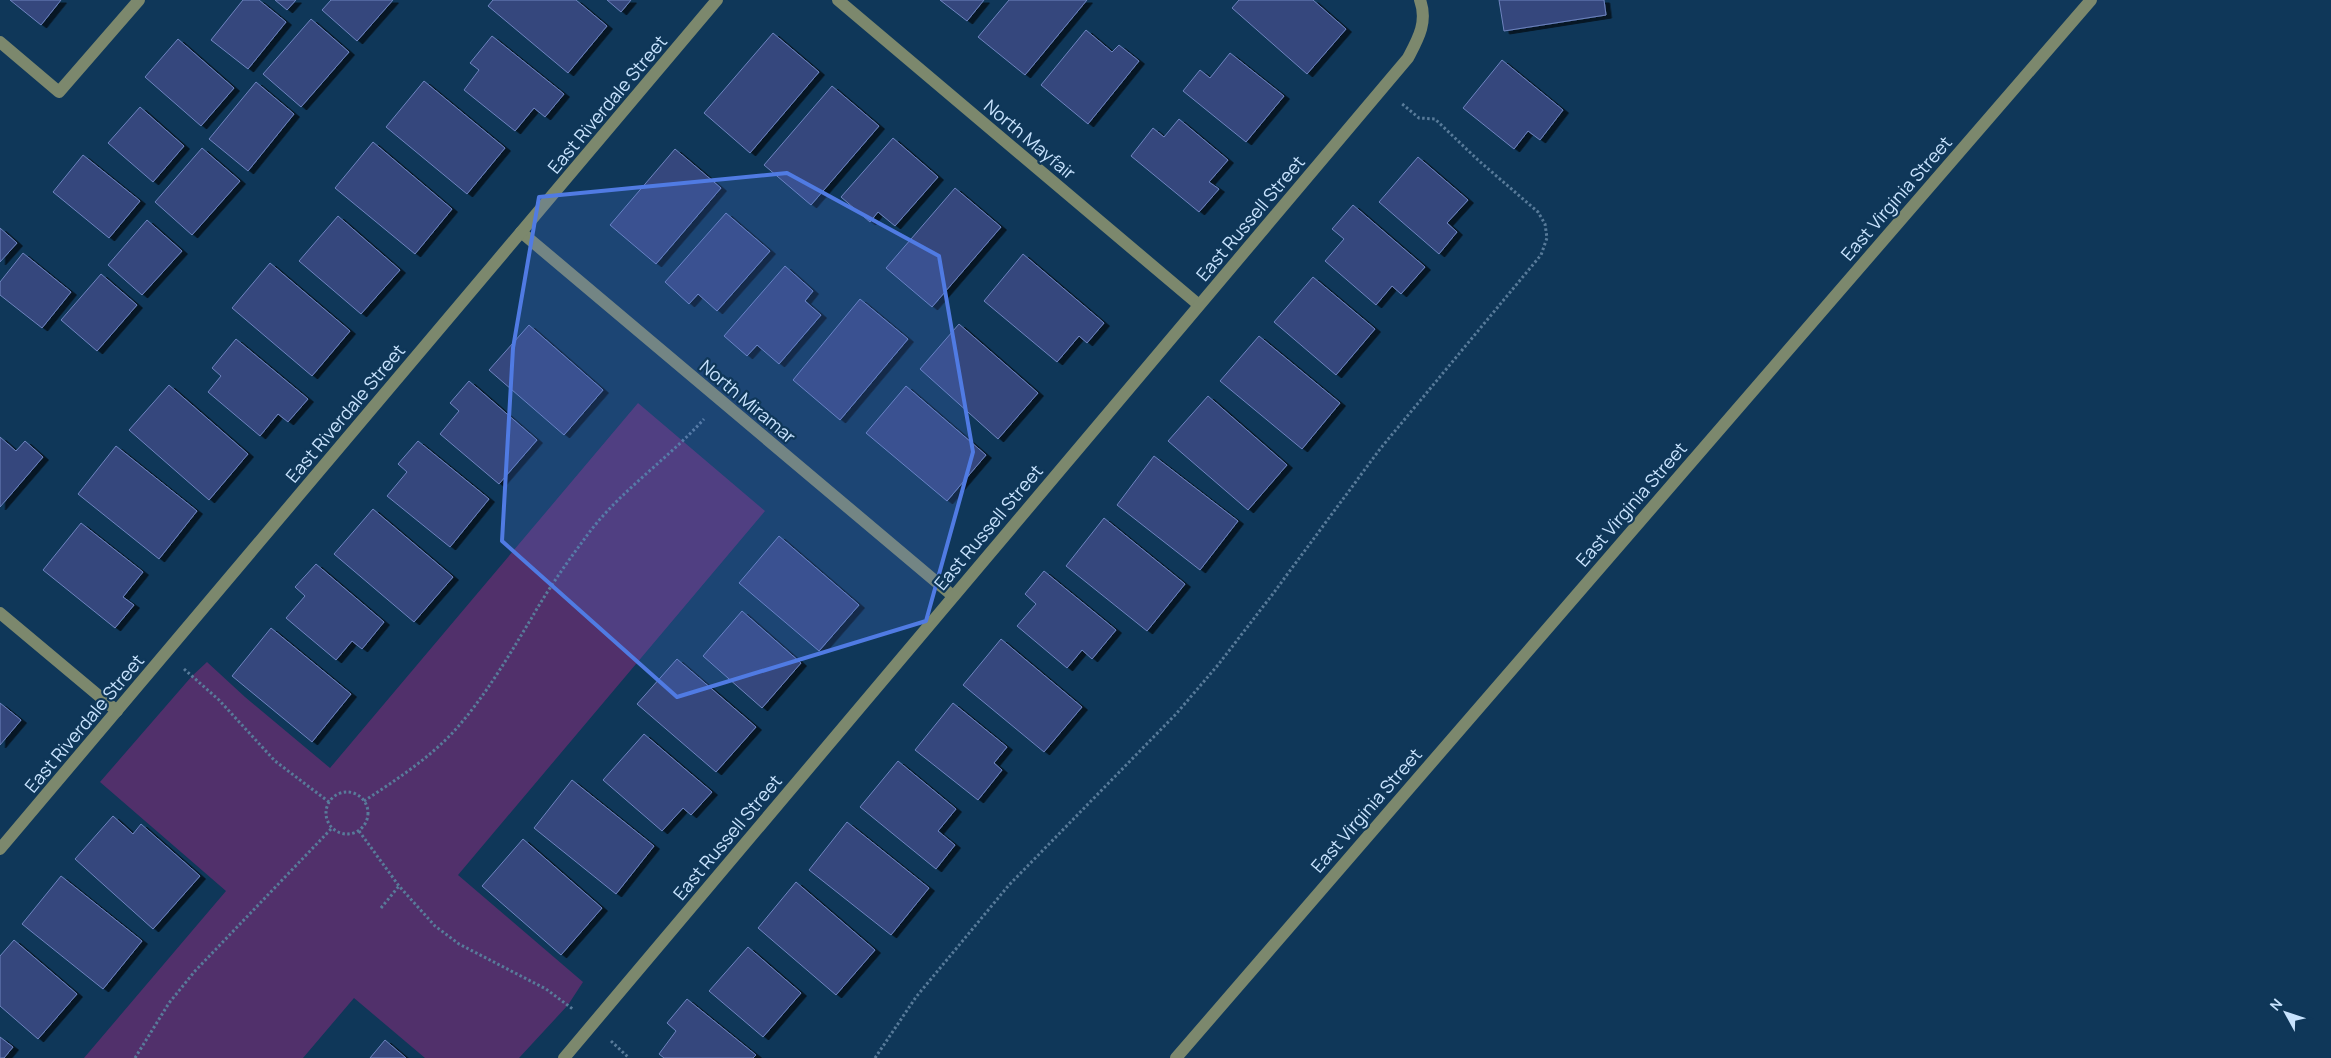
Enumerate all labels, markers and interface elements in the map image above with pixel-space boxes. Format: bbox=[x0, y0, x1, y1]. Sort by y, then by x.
street label: East Riverdale Street bbox=[542, 30, 672, 178]
street label: North Mayfair bbox=[979, 94, 1081, 185]
street label: East Virginia Street bbox=[1835, 131, 1957, 265]
street label: East Russell Street bbox=[1190, 150, 1310, 286]
street label: East Riverdale Street bbox=[280, 339, 410, 487]
street label: North Miramar bbox=[695, 354, 801, 449]
street label: East Virginia Street bbox=[1570, 437, 1692, 571]
street label: East Russell Street bbox=[928, 459, 1048, 595]
street label: East Riverdale Street bbox=[19, 649, 149, 797]
street label: East Virginia Street bbox=[1305, 743, 1427, 877]
street label: East Russell Street bbox=[667, 769, 787, 905]
north arrow bbox=[2261, 988, 2311, 1038]
text: N bbox=[2265, 994, 2286, 1014]

